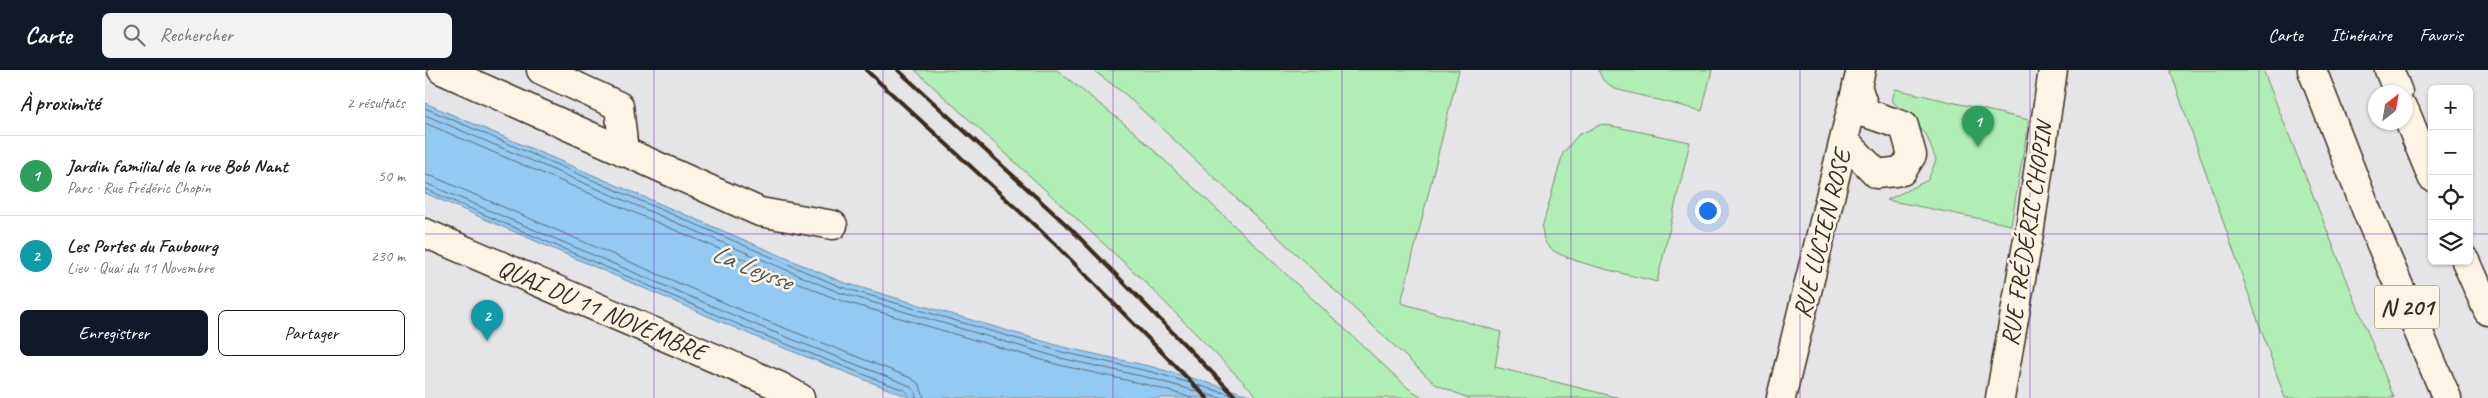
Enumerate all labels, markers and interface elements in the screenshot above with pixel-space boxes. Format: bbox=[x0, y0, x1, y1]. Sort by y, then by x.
search box bbox=[102, 13, 452, 58]
text: Carte bbox=[25, 20, 72, 50]
icon: search bbox=[120, 21, 148, 49]
text: Rechercher bbox=[160, 23, 233, 47]
text: Carte bbox=[2268, 24, 2303, 46]
text: Itinéraire bbox=[2331, 24, 2392, 46]
text: Favoris bbox=[2420, 24, 2463, 46]
north arrow bbox=[2368, 85, 2413, 130]
map controls bbox=[2428, 85, 2473, 265]
button: + bbox=[2428, 85, 2473, 130]
text: À proximité bbox=[20, 90, 100, 116]
text: 2 résultats bbox=[346, 93, 405, 113]
pin: 1 bbox=[1962, 106, 1994, 147]
street label: RUE FRÉDÉRIC CHOPIN bbox=[1994, 116, 2061, 348]
button: − bbox=[2428, 130, 2473, 175]
street label: RUE LUCIEN ROSE bbox=[1786, 144, 1859, 322]
text: Jardin familial de la rue Bob Nant bbox=[67, 154, 288, 178]
text: 1 bbox=[32, 166, 40, 186]
text: 50 m bbox=[378, 166, 405, 186]
button: locate bbox=[2428, 175, 2473, 220]
text: Parc · Rue Frédéric Chopin bbox=[67, 178, 211, 198]
your location bbox=[1695, 198, 1721, 224]
button: layers bbox=[2428, 220, 2473, 265]
text: Les Portes du Faubourg bbox=[67, 234, 217, 258]
water label: La Leysse bbox=[707, 236, 800, 299]
text: 2 bbox=[32, 246, 40, 266]
text: 230 m bbox=[371, 246, 405, 266]
street label: QUAI DU 11 NOVEMBRE bbox=[493, 252, 714, 370]
text: Lieu · Quai du 11 Novembre bbox=[67, 258, 214, 278]
road number: N 201 bbox=[2375, 286, 2439, 328]
pin: 2 bbox=[471, 300, 503, 341]
button: Enregistrer bbox=[20, 310, 208, 356]
button: Partager bbox=[218, 310, 405, 356]

